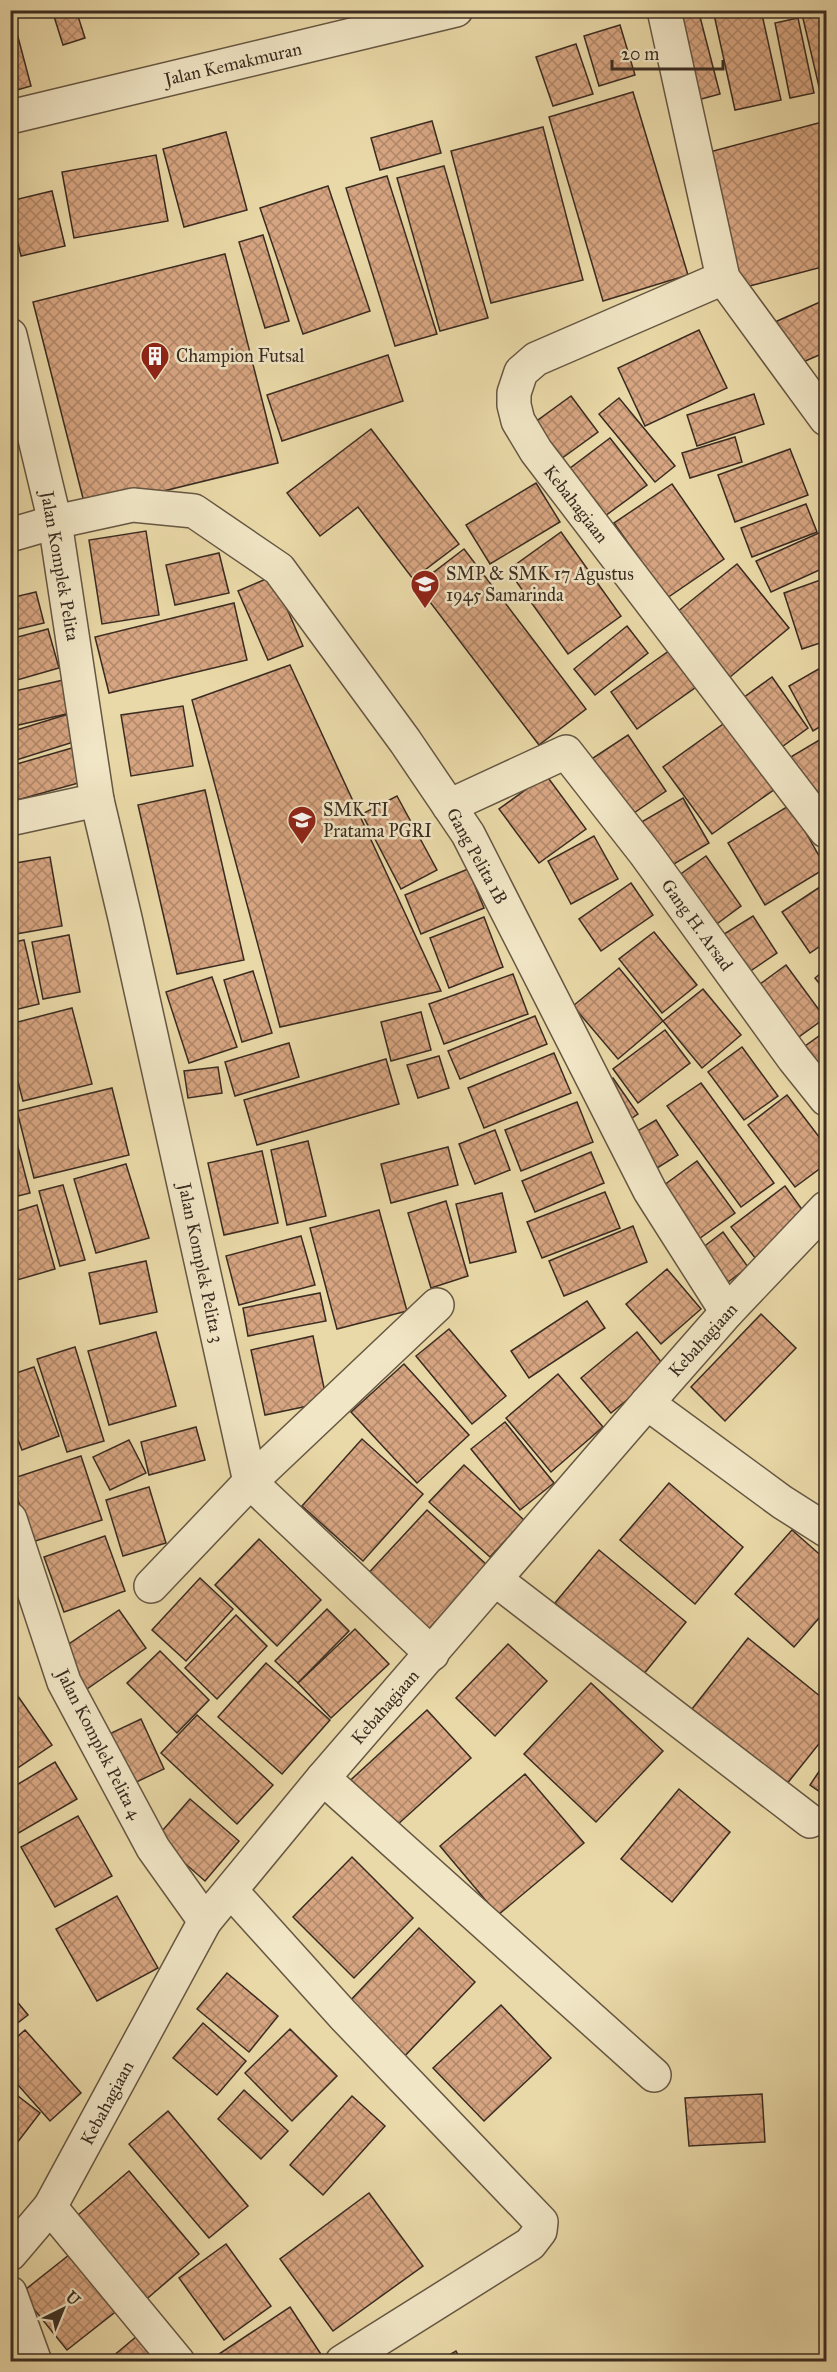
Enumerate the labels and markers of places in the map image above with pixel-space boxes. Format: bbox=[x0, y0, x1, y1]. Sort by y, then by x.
building icon: Champion Futsal bbox=[139, 340, 171, 382]
place label: Champion Futsal bbox=[176, 345, 304, 367]
place label: SMP & SMK 17 Agustus 1945 Samarinda bbox=[446, 563, 634, 606]
school or university icon: SMP & SMK 17 Agustus 1945 Samarinda bbox=[409, 568, 441, 610]
place label: SMK TI Pratama PGRI bbox=[323, 799, 432, 842]
school or university icon: SMK TI Pratama PGRI bbox=[286, 804, 318, 846]

